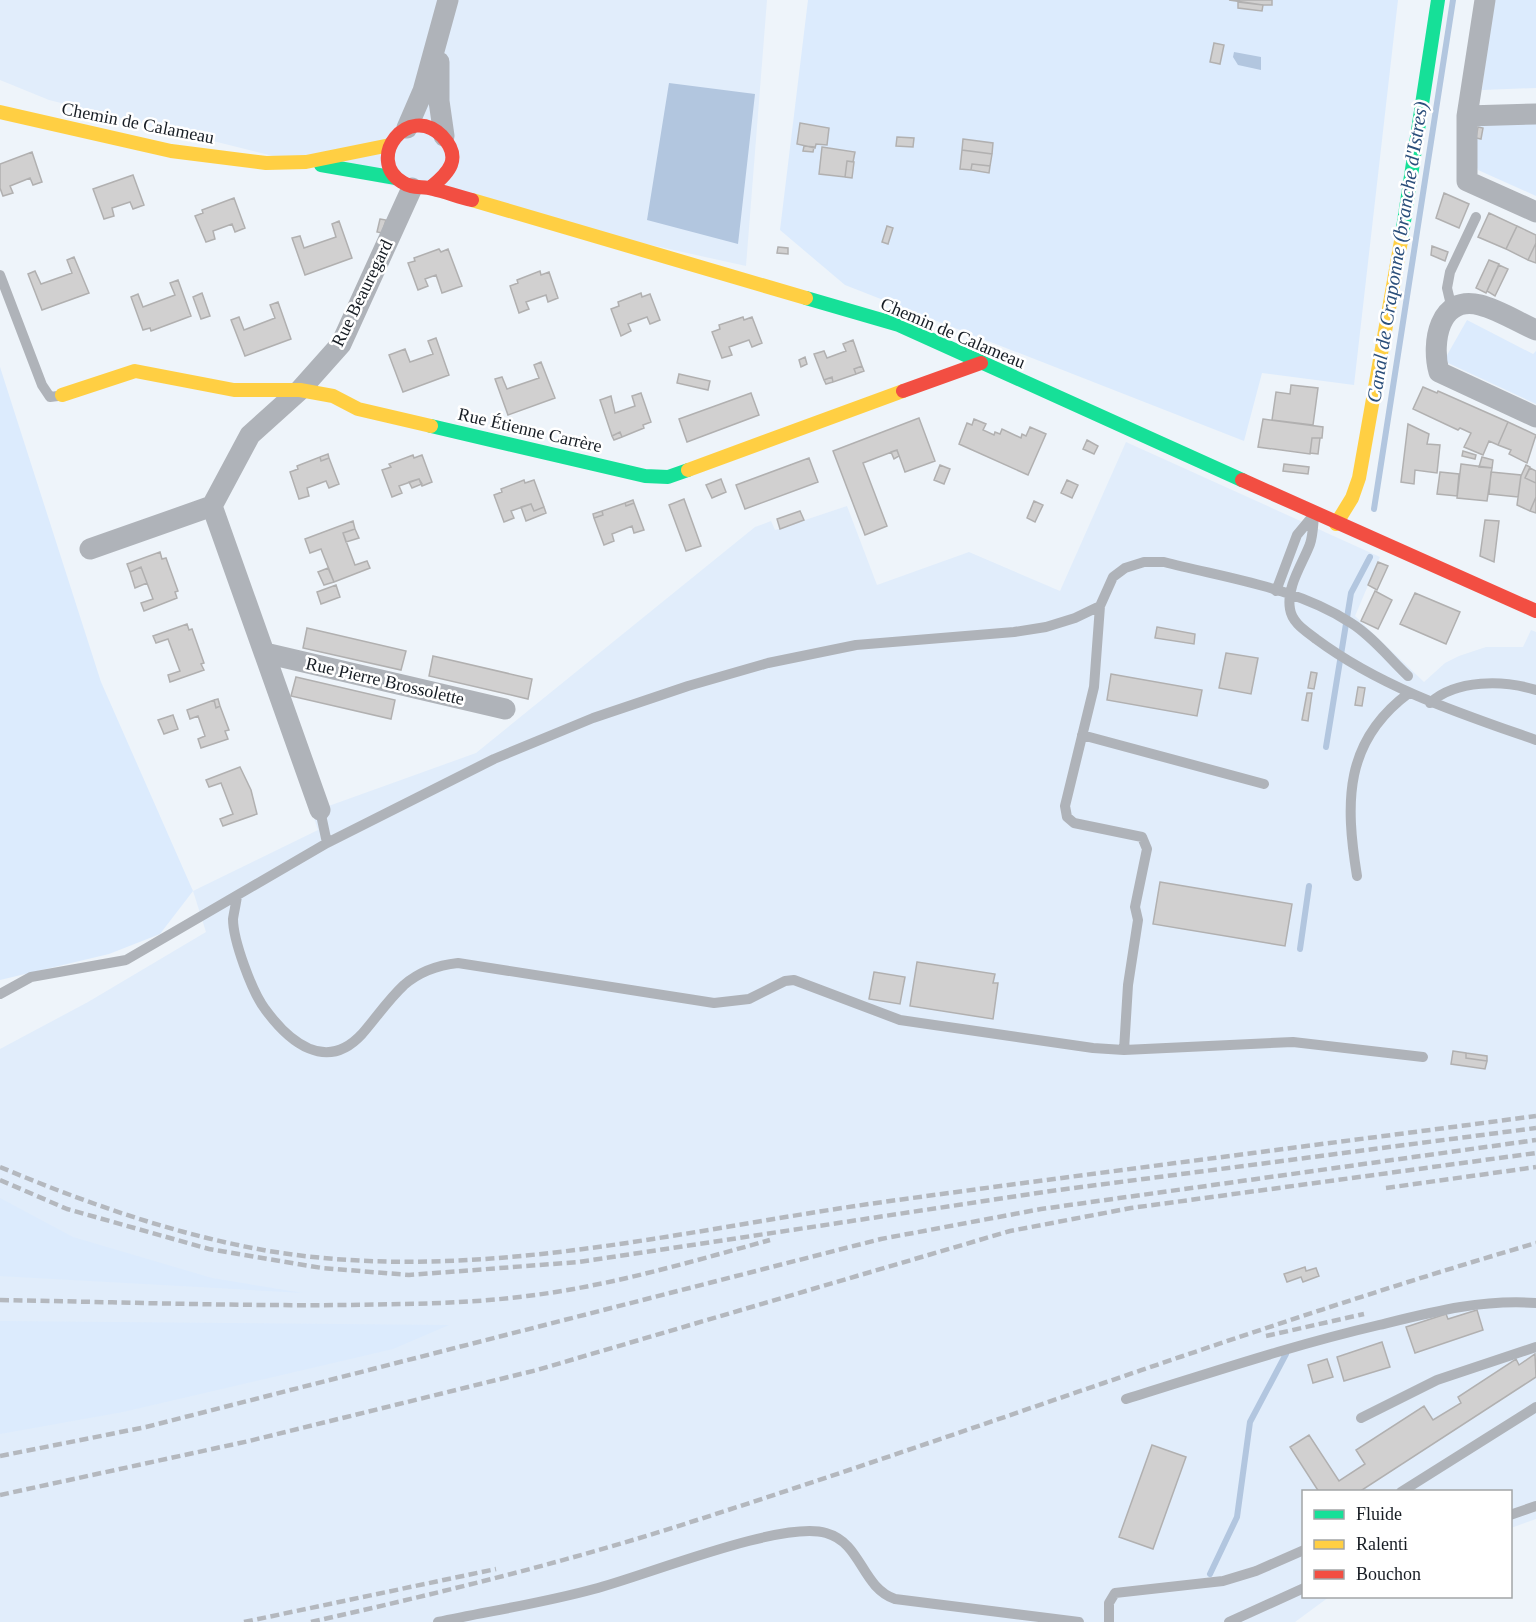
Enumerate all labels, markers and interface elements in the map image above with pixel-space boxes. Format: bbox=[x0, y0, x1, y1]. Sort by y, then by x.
street label: Chemin de Calameau bbox=[60, 98, 216, 148]
water label: Canal de Craponne (branche d'Istres) bbox=[1362, 100, 1433, 404]
street label: Rue Beauregard bbox=[327, 236, 397, 350]
street label: Chemin de Calameau bbox=[878, 294, 1028, 372]
street label: Rue Étienne Carrère bbox=[456, 403, 604, 456]
street label: Rue Pierre Brossolette bbox=[304, 653, 466, 709]
legend bbox=[1302, 1490, 1512, 1598]
text: Fluide bbox=[1356, 1504, 1402, 1524]
text: Ralenti bbox=[1356, 1534, 1408, 1554]
text: Bouchon bbox=[1356, 1564, 1421, 1584]

